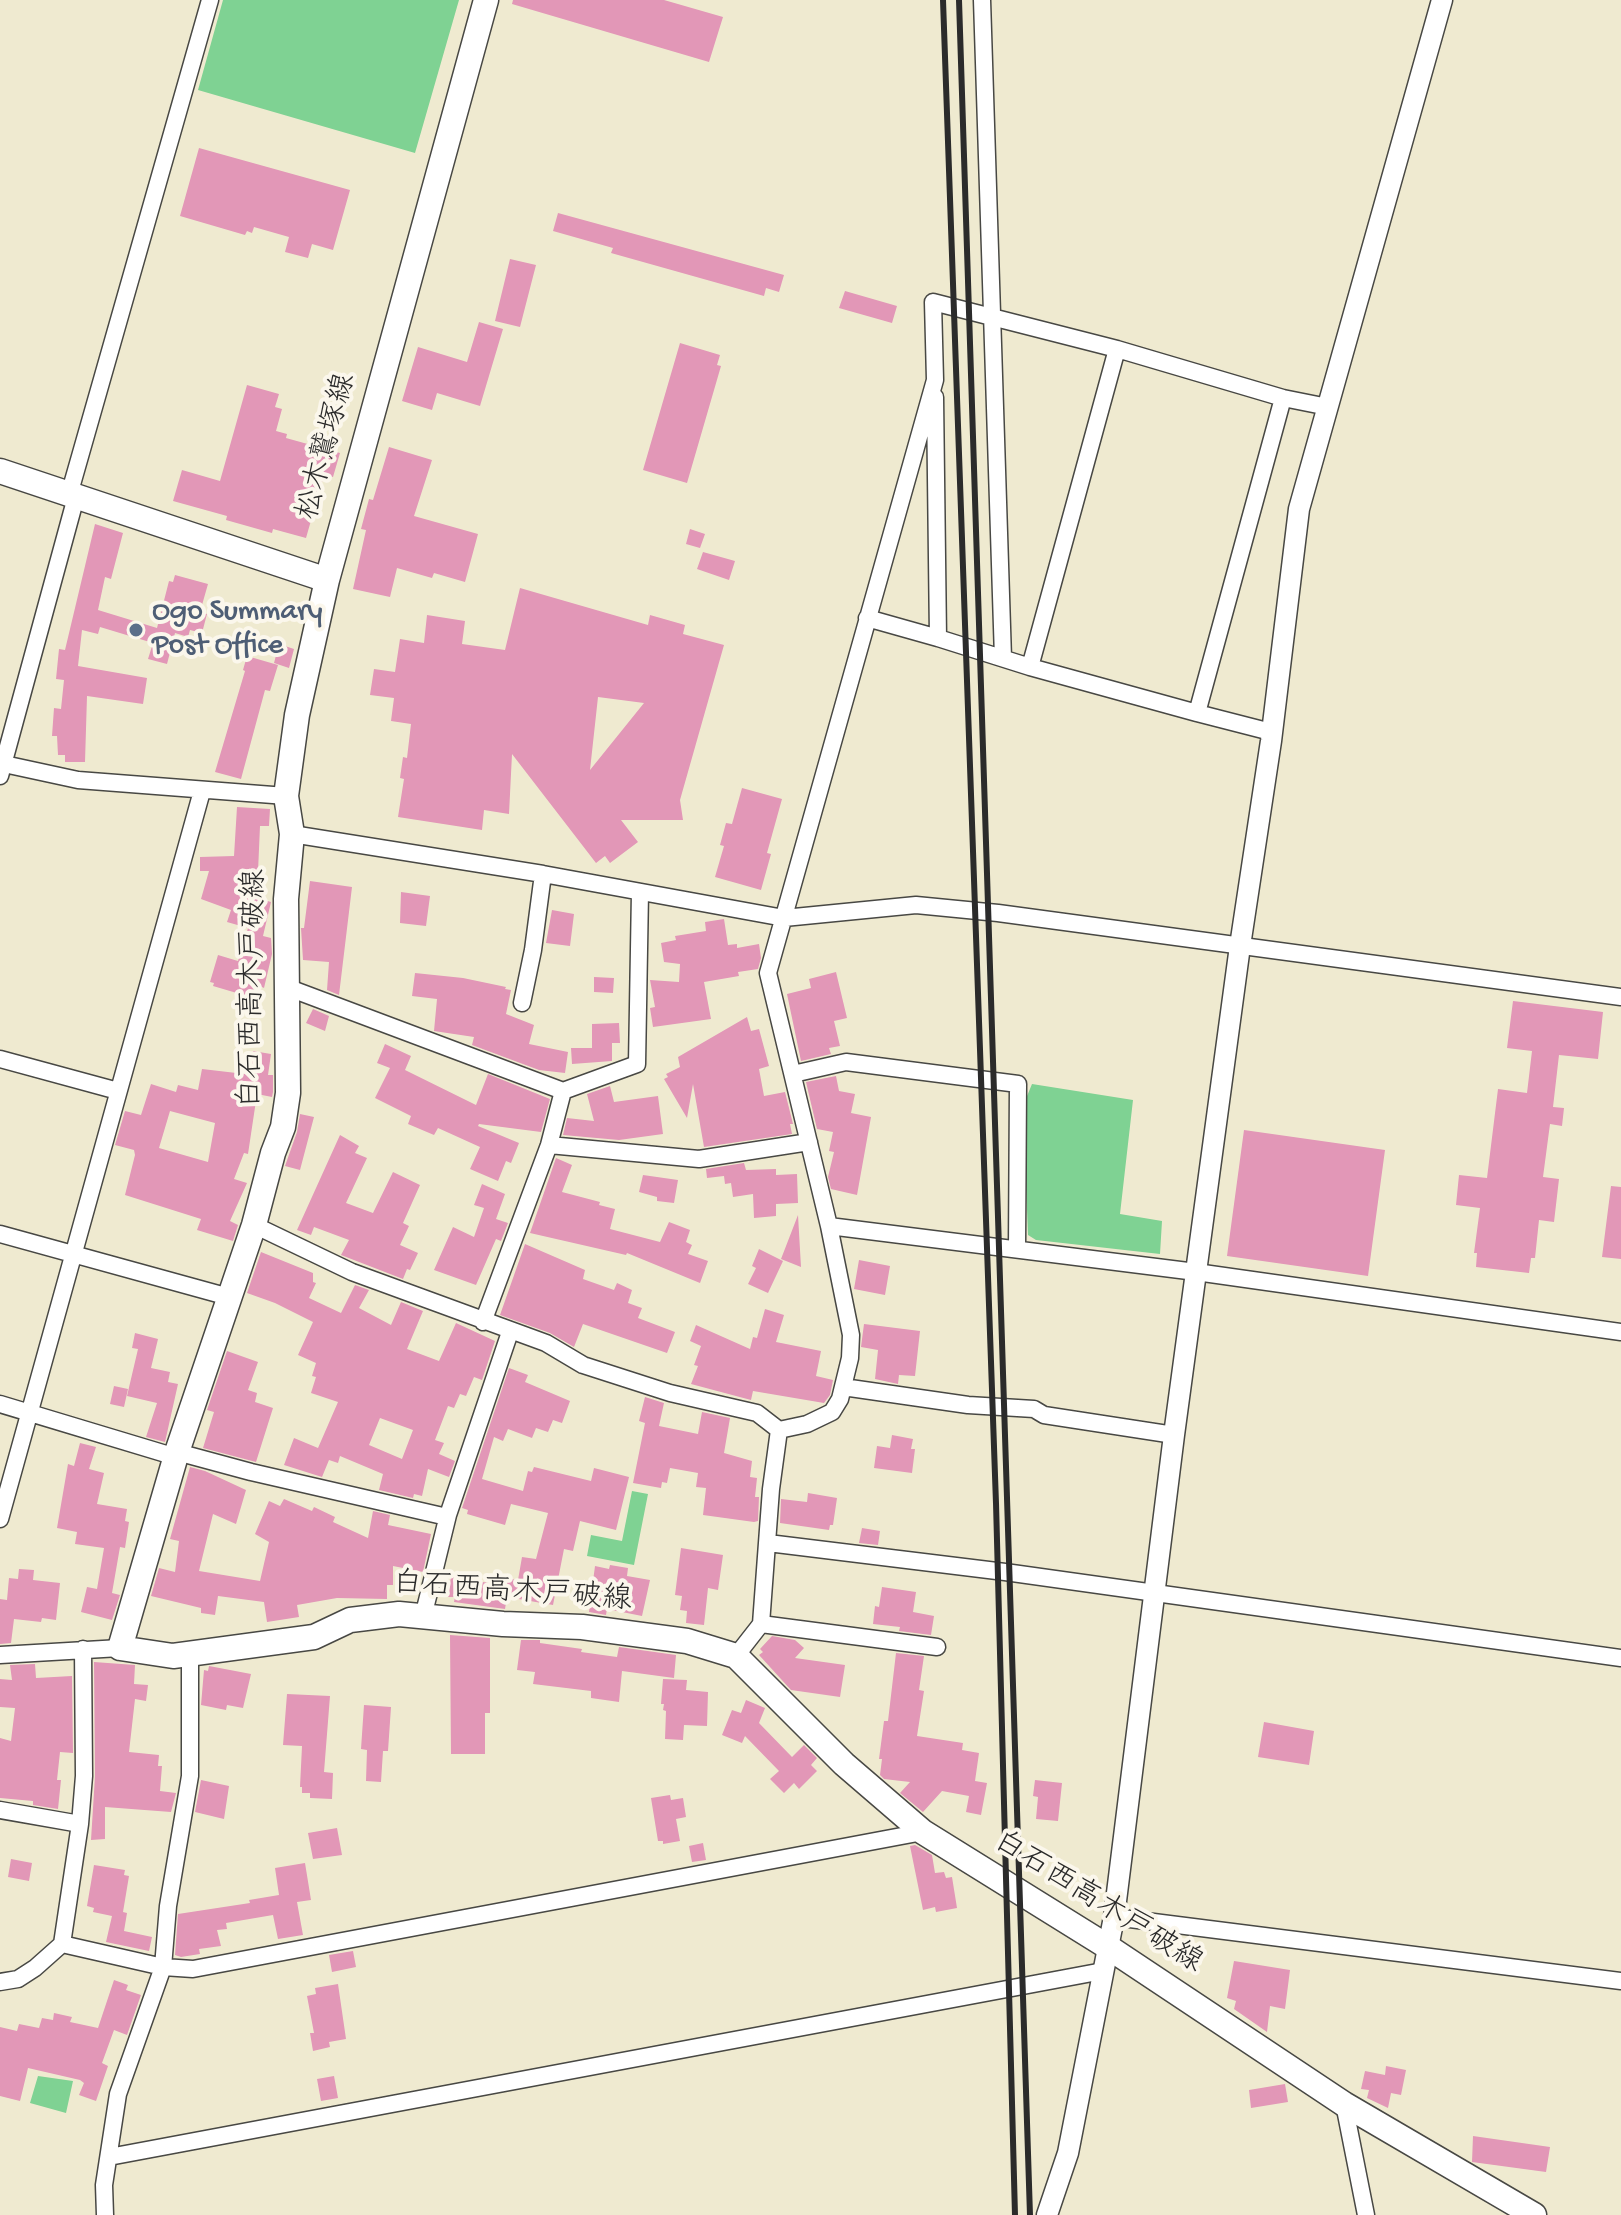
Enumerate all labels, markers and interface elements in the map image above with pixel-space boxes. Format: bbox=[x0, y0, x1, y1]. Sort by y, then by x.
street label: 松木鷲塚線 bbox=[292, 370, 366, 524]
place label: Ogo Summary Post Office bbox=[152, 595, 322, 666]
marker: Ogo Summary Post Office bbox=[127, 621, 145, 639]
street label: 白石西高木戸破線 bbox=[235, 869, 275, 1109]
street label: 白石西高木戸破線 bbox=[391, 1568, 633, 1620]
street label: 白石西高木戸破線 bbox=[986, 1825, 1208, 1983]

